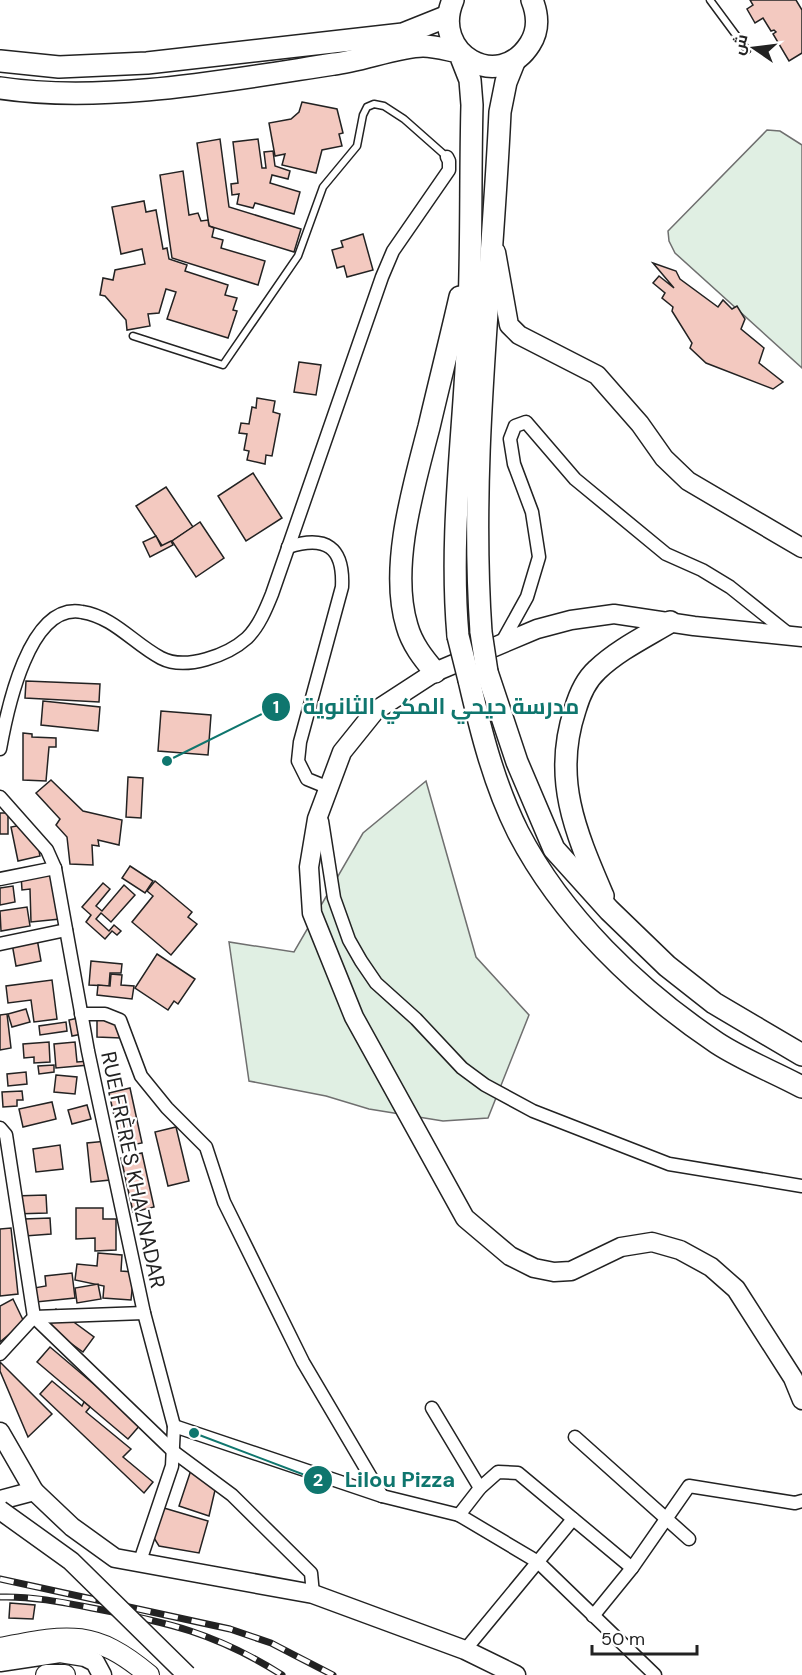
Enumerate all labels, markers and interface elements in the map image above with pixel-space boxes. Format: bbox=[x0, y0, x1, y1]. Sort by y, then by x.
north arrow bbox=[724, 18, 784, 78]
text: ش bbox=[727, 32, 753, 57]
callout: مدرسة حيحي المكي الثانوية bbox=[261, 687, 592, 727]
text: مدرسة حيحي المكي الثانوية bbox=[303, 692, 579, 724]
text: 1 bbox=[273, 695, 279, 719]
street label: RUE FRÈRES KHAZNADAR bbox=[94, 1049, 172, 1291]
callout: Lilou Pizza bbox=[303, 1460, 467, 1500]
text: Lilou Pizza bbox=[345, 1465, 455, 1494]
text: 2 bbox=[313, 1468, 323, 1492]
scale bar bbox=[592, 1618, 697, 1656]
text: 50 m bbox=[601, 1627, 645, 1651]

